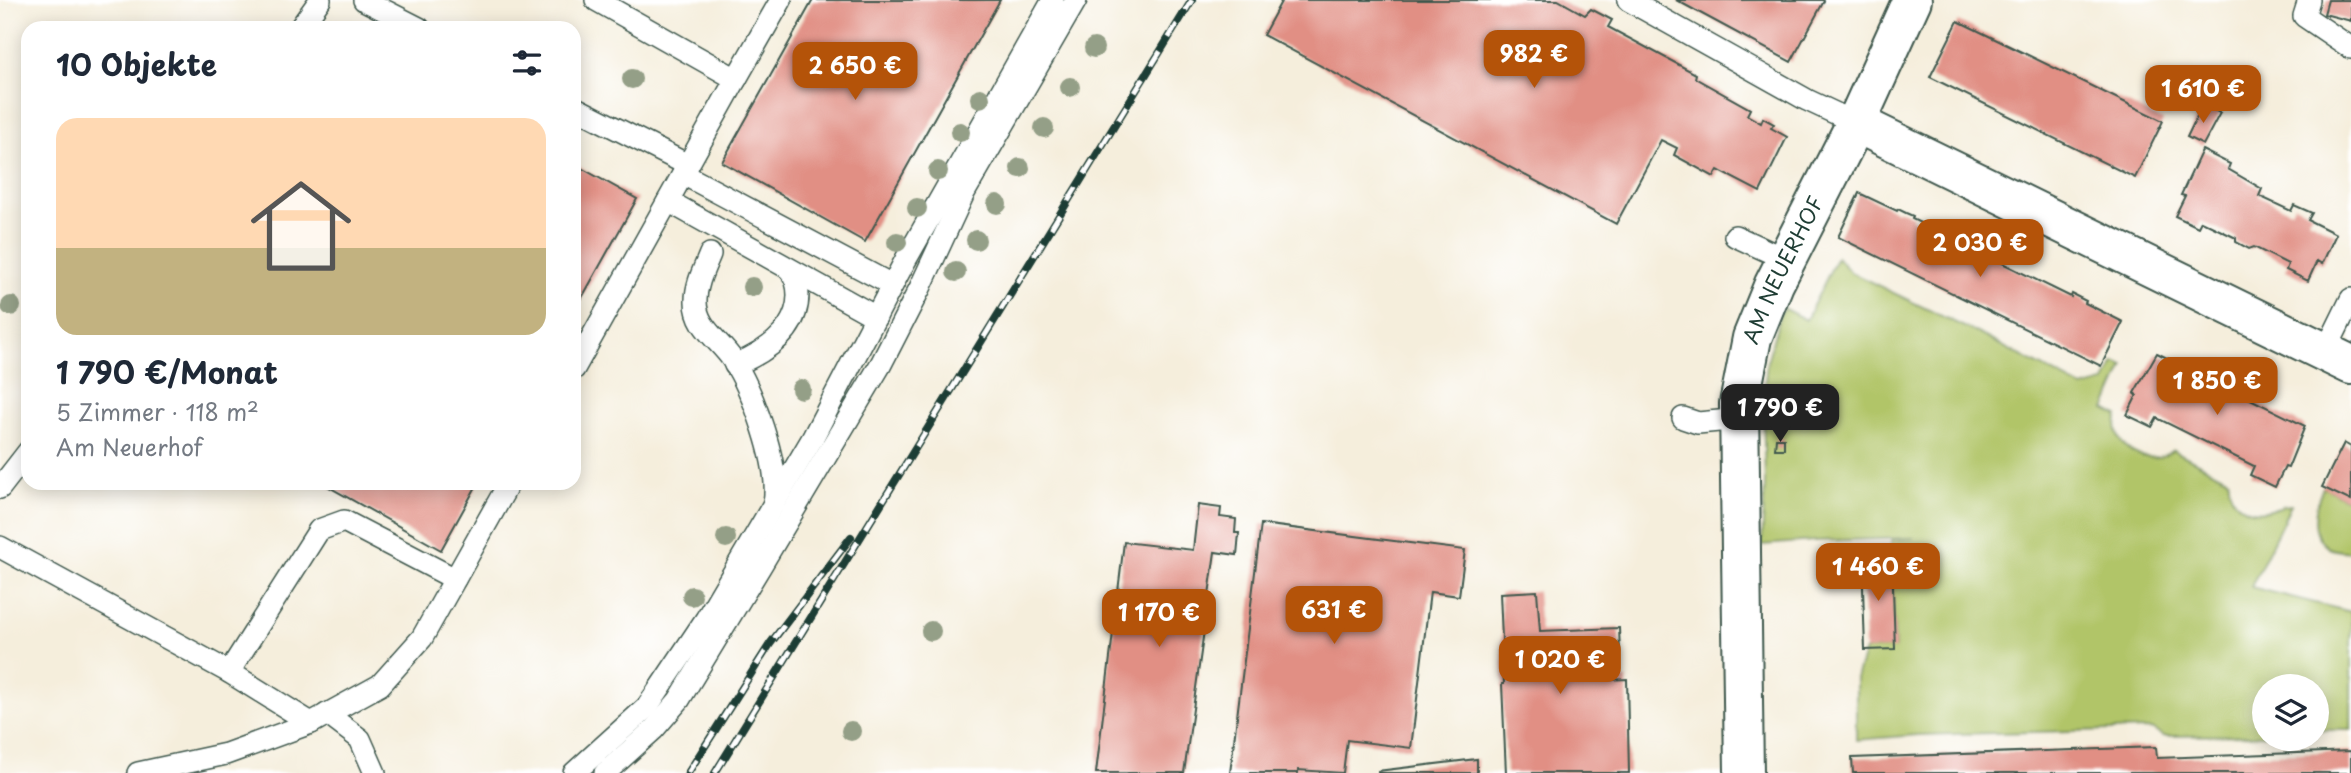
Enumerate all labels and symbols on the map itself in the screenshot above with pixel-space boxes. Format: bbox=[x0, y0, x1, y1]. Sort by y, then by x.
pin: 982 € bbox=[1485, 31, 1583, 90]
pin: 2 650 € bbox=[790, 42, 920, 102]
pin: 1 610 € bbox=[2138, 66, 2268, 125]
street label: AM NEUERHOF bbox=[1733, 190, 1830, 348]
pin: 2 030 € bbox=[1915, 219, 2045, 279]
pin: 1 850 € bbox=[2152, 358, 2282, 417]
pin: 1 790 € bbox=[1715, 384, 1845, 444]
pin: 1 460 € bbox=[1813, 544, 1943, 603]
pin: 631 € bbox=[1285, 586, 1383, 646]
pin: 1 170 € bbox=[1094, 590, 1224, 649]
pin: 1 020 € bbox=[1495, 636, 1625, 696]

